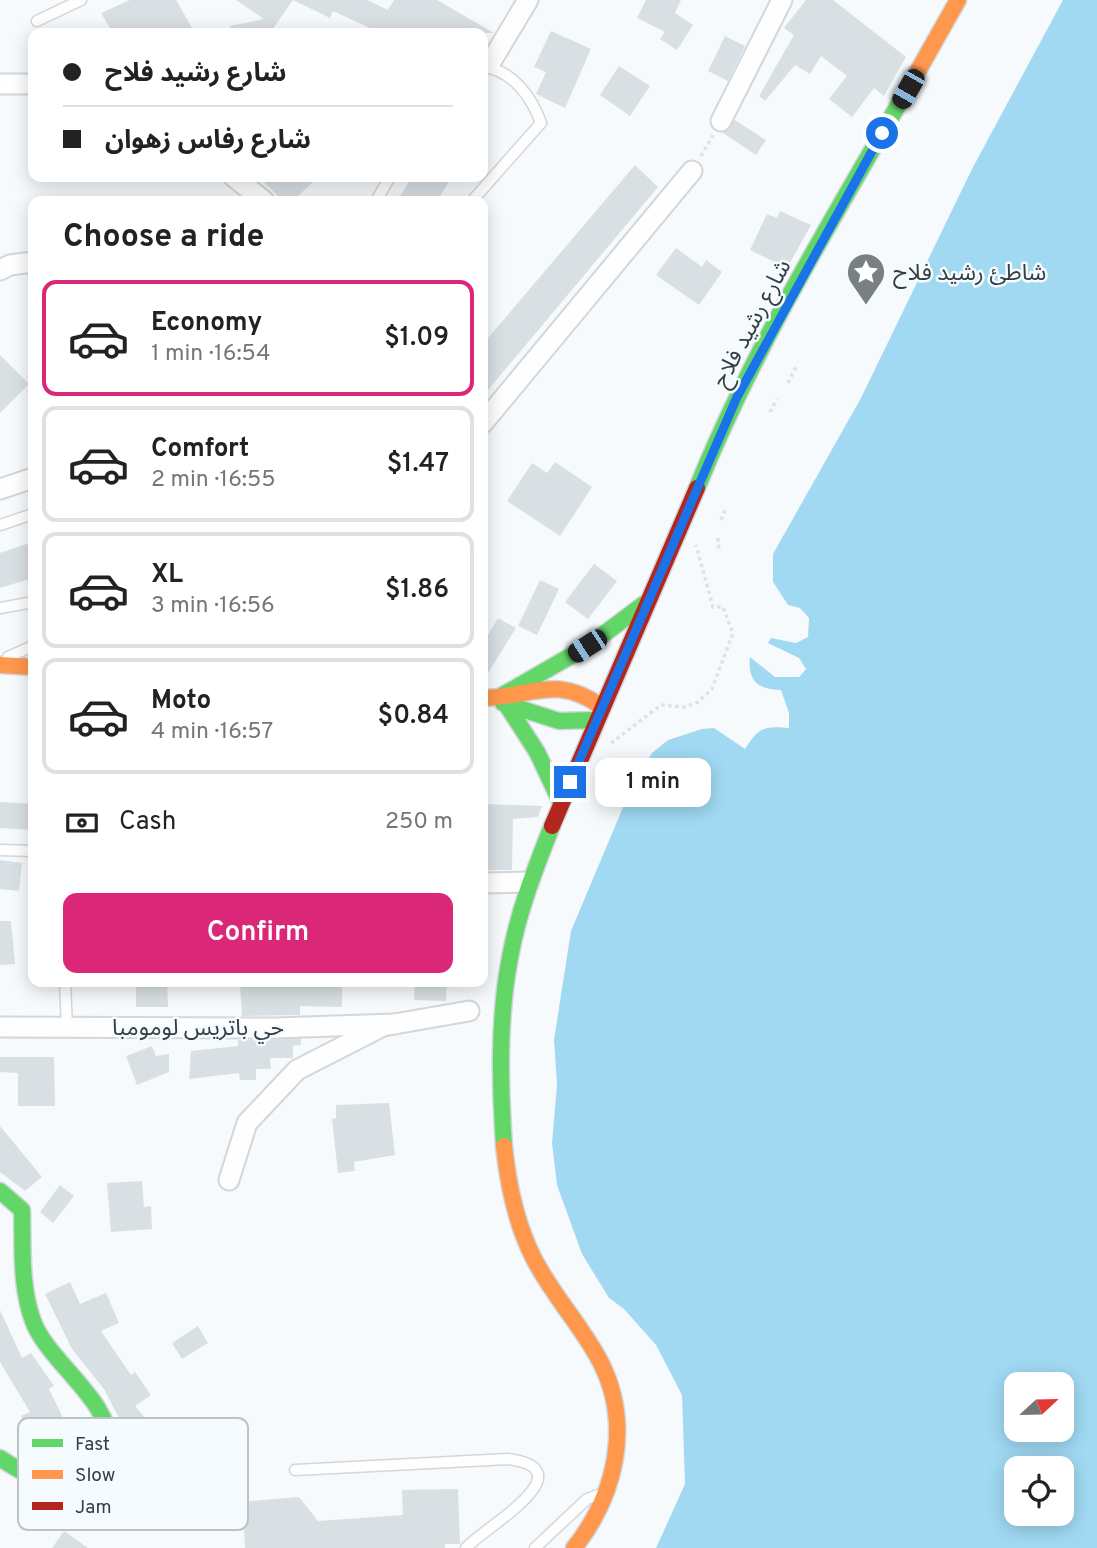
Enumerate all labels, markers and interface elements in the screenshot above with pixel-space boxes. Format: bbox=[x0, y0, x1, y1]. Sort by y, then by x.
text: شارع رشيد فلاح bbox=[105, 58, 286, 91]
car bbox=[889, 66, 928, 112]
route start bbox=[866, 117, 898, 149]
text: شارع رفاس زهوان bbox=[105, 125, 311, 158]
text: Choose a ride bbox=[63, 218, 264, 258]
place icon: شاطئ رشيد فلاح bbox=[845, 251, 887, 306]
street label: شارع رشيد فلاح bbox=[707, 255, 799, 393]
place label: شاطئ رشيد فلاح bbox=[893, 260, 1046, 289]
icon: car bbox=[67, 307, 130, 370]
text: Economy bbox=[151, 307, 262, 340]
text: $1.09 bbox=[384, 322, 449, 355]
text: 1 min · 16:54 bbox=[151, 340, 271, 369]
icon: car bbox=[67, 433, 130, 496]
text: Comfort bbox=[151, 433, 249, 466]
text: $1.47 bbox=[387, 448, 449, 481]
text: 2 min · 16:55 bbox=[151, 466, 276, 495]
icon: car bbox=[67, 559, 130, 622]
text: XL bbox=[151, 559, 183, 592]
text: $1.86 bbox=[385, 574, 449, 607]
text: 3 min · 16:56 bbox=[151, 592, 275, 621]
car bbox=[564, 626, 611, 666]
icon: car bbox=[67, 685, 130, 748]
text: Moto bbox=[151, 685, 211, 718]
text: $0.84 bbox=[378, 700, 449, 733]
text: 4 min · 16:57 bbox=[151, 718, 273, 747]
callout: 1 min bbox=[594, 758, 710, 806]
route end bbox=[554, 766, 586, 798]
text: 1 min bbox=[626, 768, 680, 797]
icon: cash bbox=[63, 804, 101, 842]
text: Cash bbox=[119, 806, 176, 839]
text: 250 m bbox=[385, 808, 453, 837]
button: Confirm bbox=[63, 893, 453, 973]
street label: حي باتريس لومومبا bbox=[112, 1015, 284, 1044]
north arrow bbox=[1004, 1372, 1074, 1442]
map controls bbox=[1004, 1372, 1074, 1526]
legend bbox=[18, 1418, 248, 1530]
text: Fast bbox=[75, 1433, 110, 1457]
button: locate bbox=[1004, 1456, 1074, 1526]
text: Slow bbox=[75, 1464, 115, 1488]
text: Jam bbox=[75, 1496, 112, 1520]

